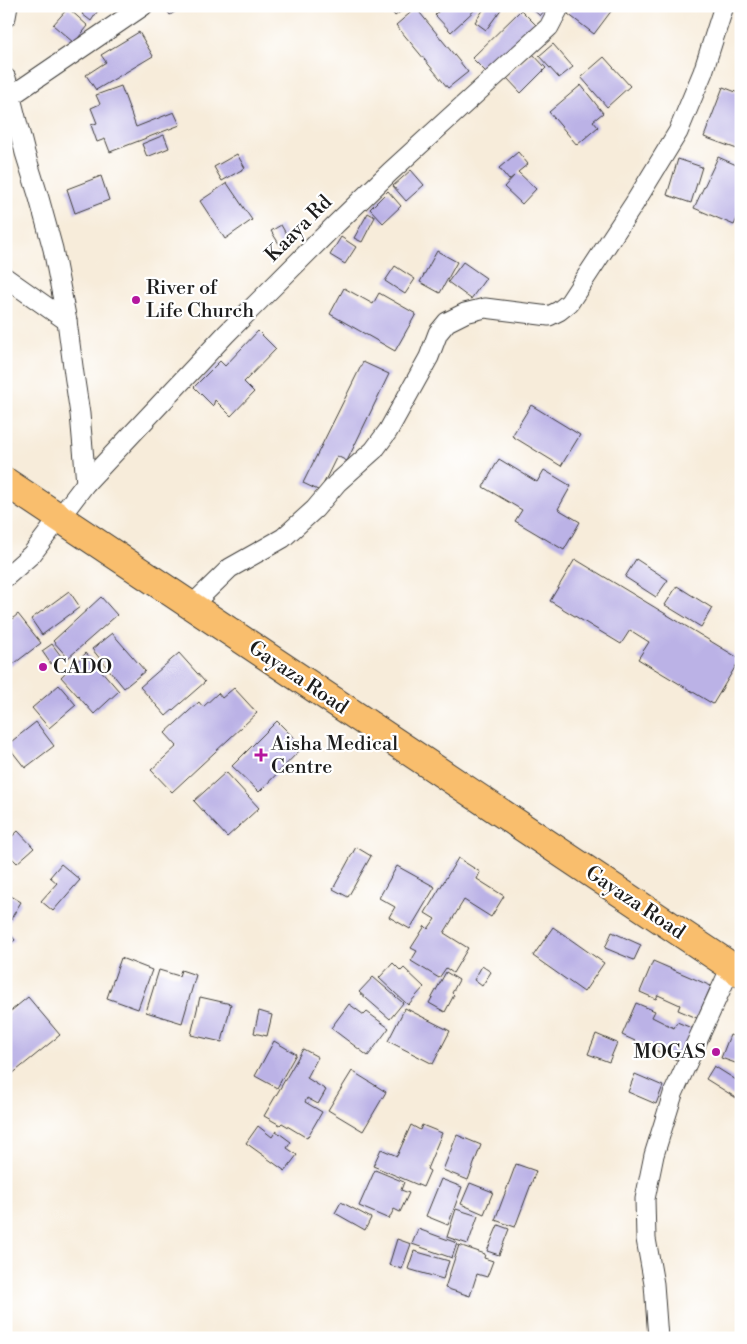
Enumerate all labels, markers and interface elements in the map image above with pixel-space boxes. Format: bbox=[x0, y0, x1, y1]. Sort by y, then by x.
street label: Kaaya Rd bbox=[260, 190, 338, 268]
place label: River of Life Church bbox=[146, 276, 254, 324]
marker: River of Life Church bbox=[130, 294, 142, 306]
street label: Gayaza Road bbox=[243, 636, 353, 721]
place label: CADO bbox=[53, 655, 112, 680]
marker: CADO bbox=[37, 661, 49, 673]
place label: Aisha Medical Centre bbox=[270, 732, 398, 780]
marker: Aisha Medical Centre bbox=[255, 749, 267, 761]
street label: Gayaza Road bbox=[580, 861, 690, 946]
place label: MOGAS bbox=[634, 1040, 706, 1065]
marker: MOGAS bbox=[710, 1046, 722, 1058]

